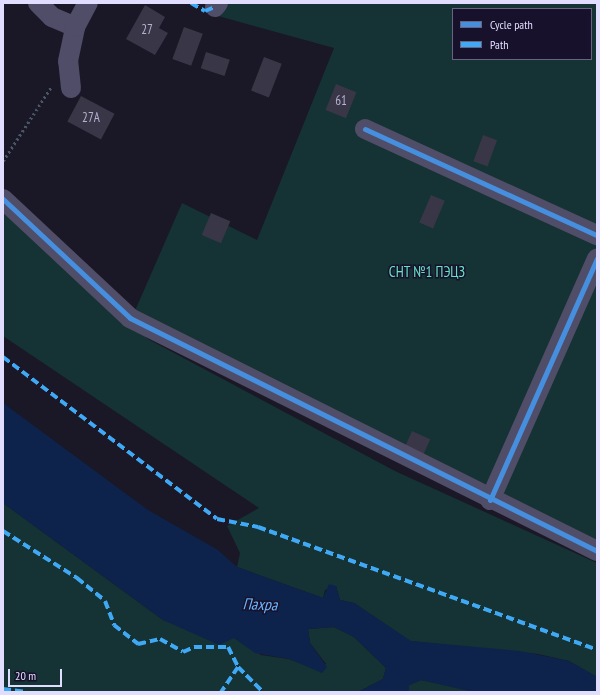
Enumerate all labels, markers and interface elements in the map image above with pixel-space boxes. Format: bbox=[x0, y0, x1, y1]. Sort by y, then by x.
legend bbox=[452, 8, 592, 60]
text: Cycle path bbox=[490, 17, 533, 32]
house number: 27 bbox=[141, 22, 153, 38]
text: Path bbox=[490, 37, 508, 52]
house number: 61 bbox=[335, 93, 347, 109]
house number: 27А bbox=[82, 110, 100, 126]
park label: СНТ №1 ПЭЦЗ bbox=[389, 263, 465, 281]
water label: Пахра bbox=[242, 594, 278, 614]
scale bar bbox=[10, 661, 64, 687]
text: 20 m bbox=[15, 668, 36, 683]

